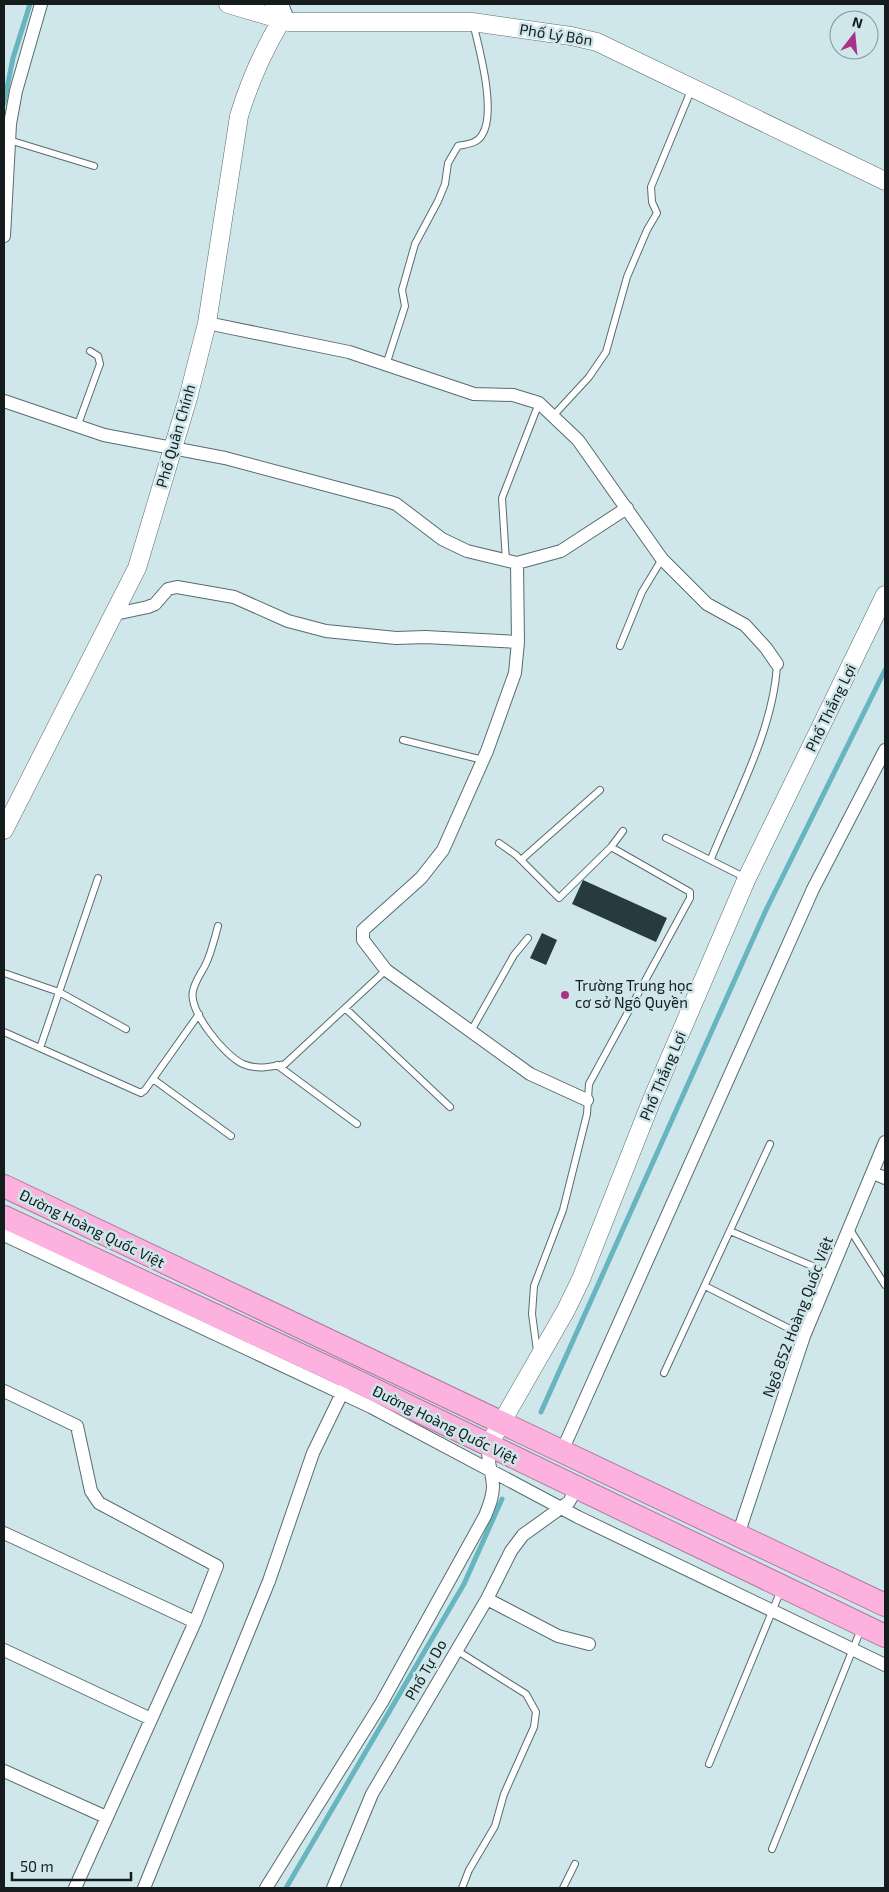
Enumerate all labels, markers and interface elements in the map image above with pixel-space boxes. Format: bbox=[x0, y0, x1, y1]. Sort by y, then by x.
north arrow bbox=[829, 10, 879, 60]
text: N bbox=[851, 12, 865, 32]
street label: Phố Lý Bôn bbox=[518, 19, 594, 49]
street label: Phố Quân Chính bbox=[152, 382, 199, 490]
street label: Phố Thắng Lợi bbox=[801, 661, 859, 754]
place label: Trường Trung học cơ sở Ngô Quyền bbox=[575, 976, 693, 1012]
marker: Trường Trung học cơ sở Ngô Quyền bbox=[559, 989, 571, 1001]
street label: Phố Thắng Lợi bbox=[635, 1028, 689, 1123]
street label: Đường Hoàng Quốc Việt bbox=[16, 1185, 168, 1272]
street label: Ngõ 852 Hoàng Quốc Việt bbox=[758, 1233, 837, 1400]
street label: Đường Hoàng Quốc Việt bbox=[369, 1381, 521, 1468]
street label: Phố Tự Do bbox=[401, 1636, 450, 1703]
scale bar bbox=[12, 1850, 131, 1882]
text: 50 m bbox=[20, 1857, 54, 1875]

